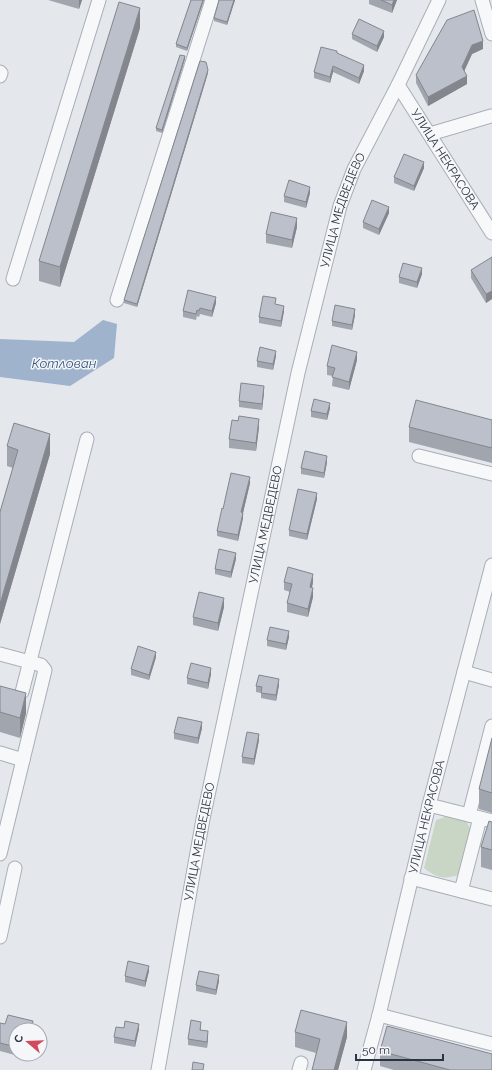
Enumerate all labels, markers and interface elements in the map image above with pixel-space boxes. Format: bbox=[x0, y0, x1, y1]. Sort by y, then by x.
street label: УЛИЦА НЕКРАСОВА bbox=[408, 106, 482, 212]
street label: УЛИЦА МЕДВЕДЕВО bbox=[318, 150, 368, 269]
water label: Котлован bbox=[32, 356, 97, 371]
street label: УЛИЦА МЕДВЕДЕВО bbox=[246, 464, 285, 585]
street label: УЛИЦА НЕКРАСОВА bbox=[406, 758, 448, 875]
street label: УЛИЦА МЕДВЕДЕВО bbox=[181, 781, 218, 902]
north arrow bbox=[8, 1022, 48, 1062]
text: С bbox=[12, 1033, 27, 1045]
scale bar bbox=[356, 1036, 443, 1062]
text: 50 m bbox=[362, 1043, 390, 1057]

